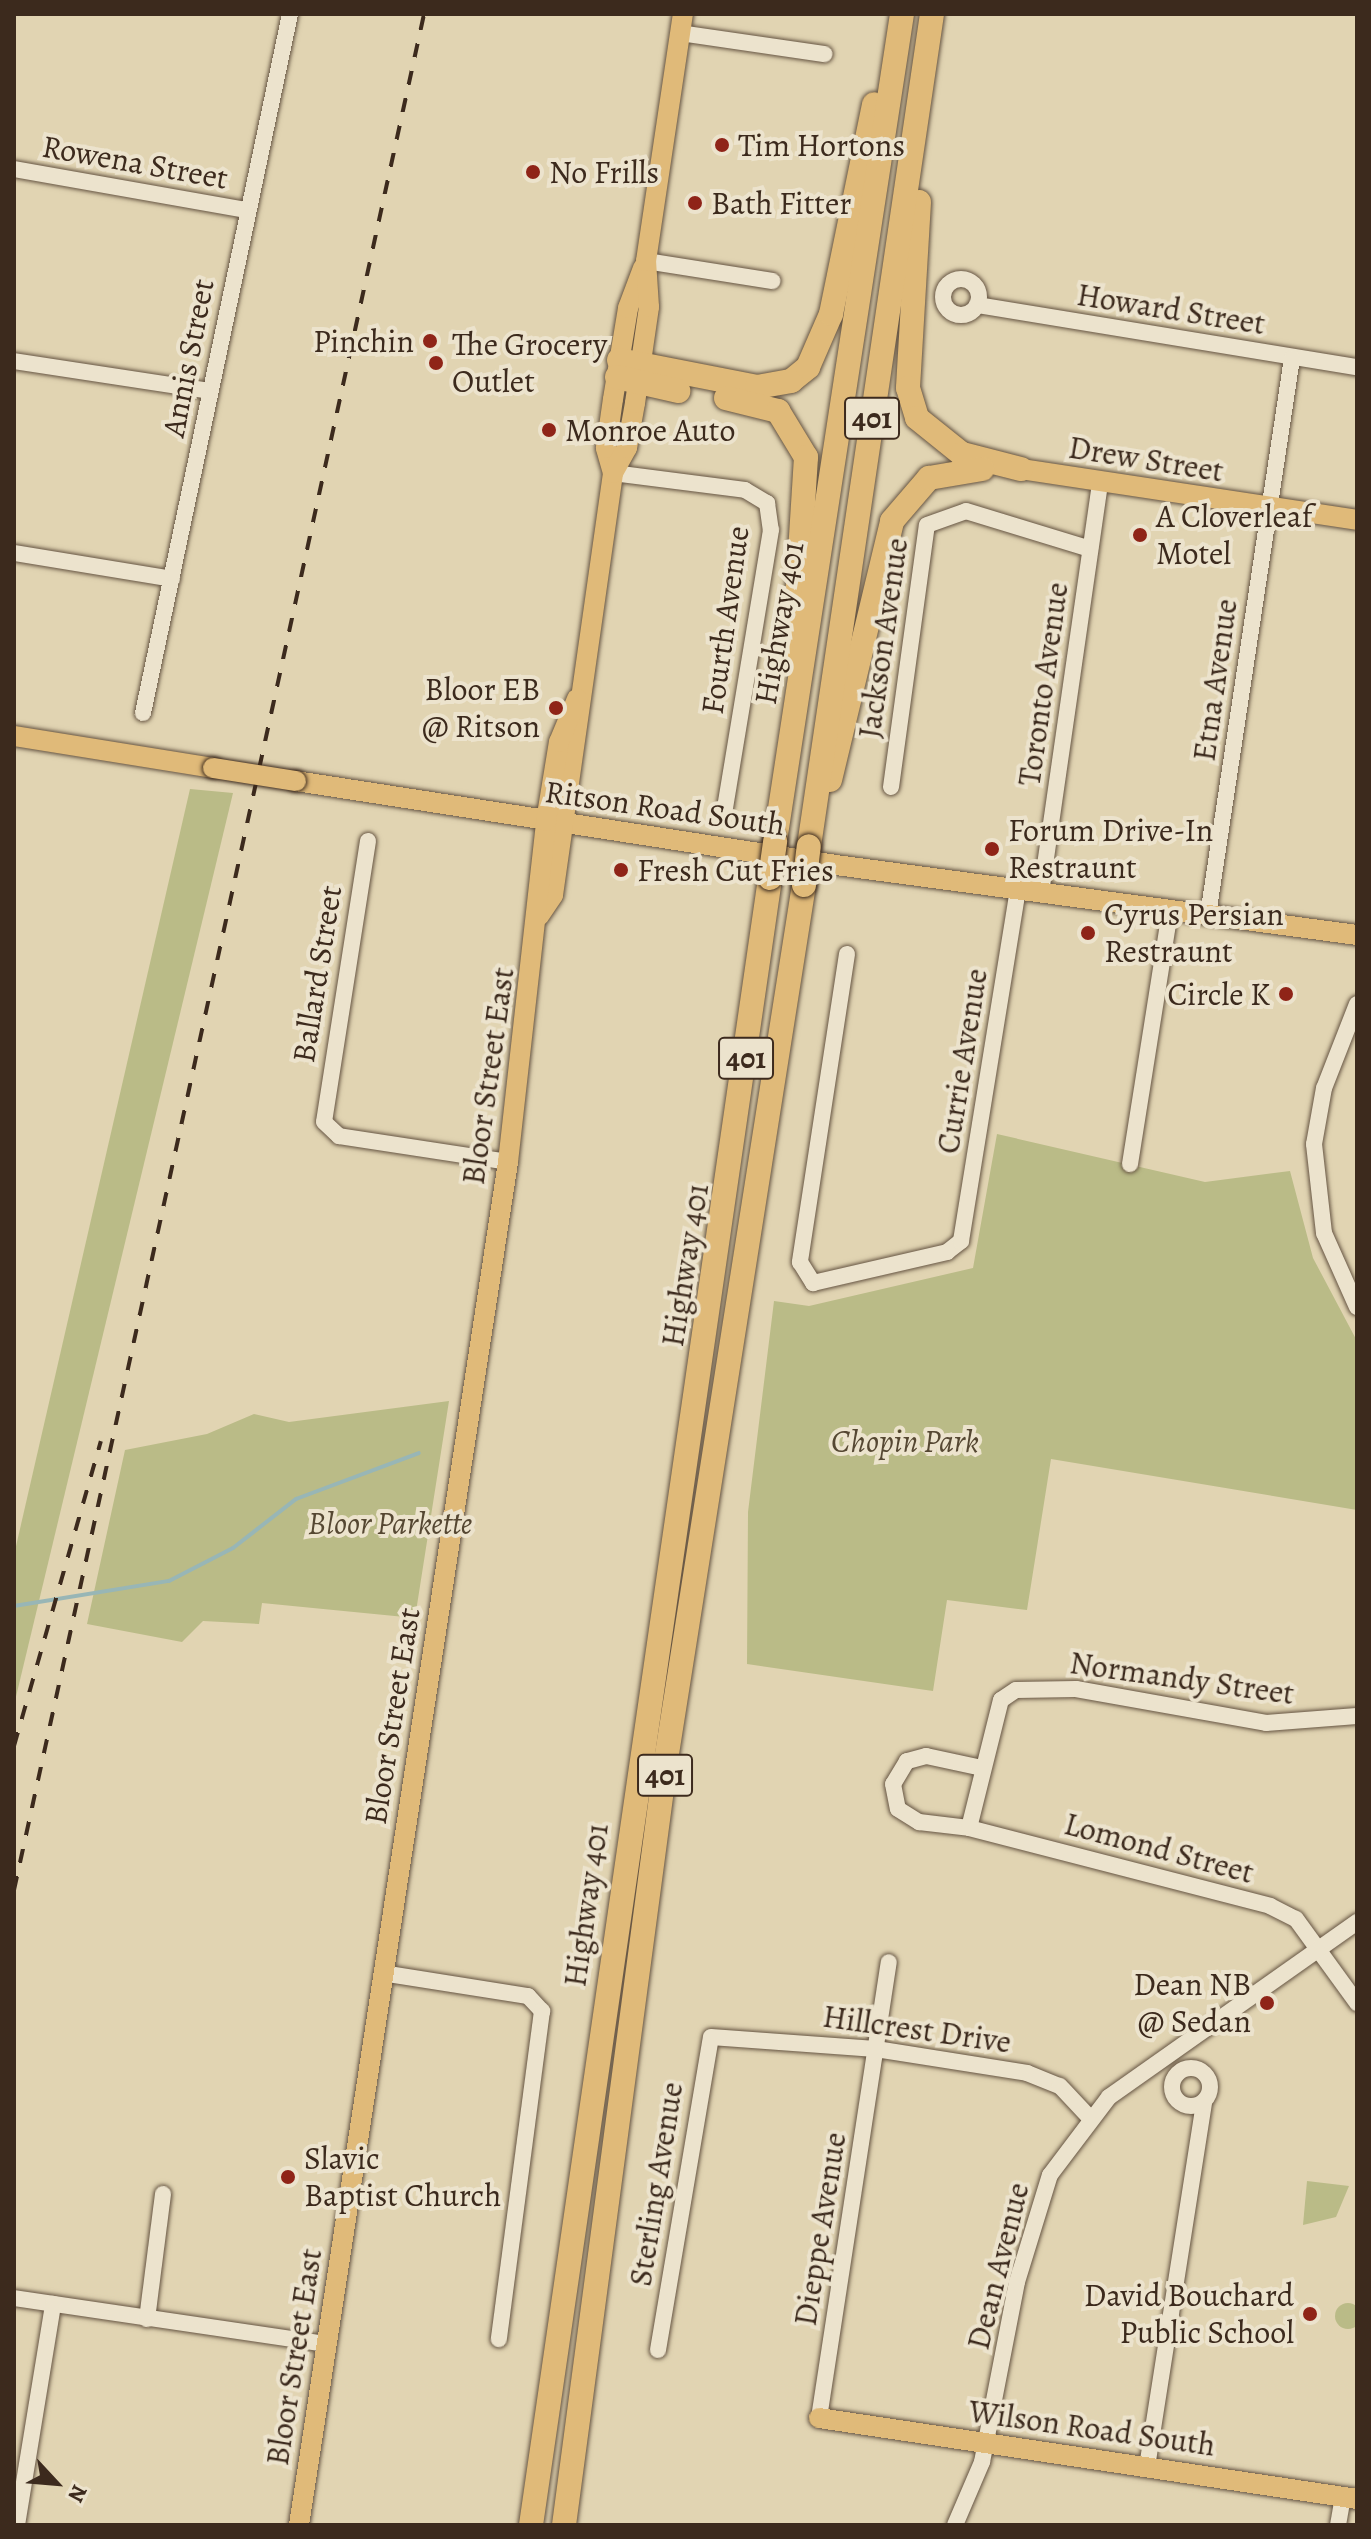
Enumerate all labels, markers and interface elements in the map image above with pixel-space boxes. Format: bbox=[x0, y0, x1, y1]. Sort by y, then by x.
place label: Tim Hortons bbox=[738, 126, 905, 164]
street label: Rowena Street bbox=[39, 127, 231, 197]
marker: Tim Hortons bbox=[713, 136, 731, 154]
place label: No Frills bbox=[549, 153, 659, 191]
marker: No Frills bbox=[524, 163, 542, 181]
place label: Bath Fitter bbox=[711, 184, 851, 222]
marker: Bath Fitter bbox=[686, 194, 704, 212]
street label: Howard Street bbox=[1074, 275, 1268, 343]
street label: Annis Street bbox=[154, 276, 222, 440]
place label: Pinchin bbox=[313, 322, 414, 360]
place label: The Grocery Outlet bbox=[452, 326, 607, 401]
marker: Pinchin bbox=[421, 332, 439, 350]
marker: The Grocery Outlet bbox=[427, 354, 445, 372]
road number: 401 bbox=[844, 392, 900, 444]
place label: Monroe Auto bbox=[565, 411, 735, 449]
marker: Monroe Auto bbox=[540, 421, 558, 439]
street label: Drew Street bbox=[1066, 428, 1226, 490]
place label: A Cloverleaf Motel bbox=[1156, 498, 1312, 573]
street label: Fourth Avenue bbox=[693, 523, 757, 717]
marker: A Cloverleaf Motel bbox=[1131, 526, 1149, 544]
street label: Jackson Avenue bbox=[850, 535, 916, 741]
street label: Highway 401 bbox=[746, 539, 812, 707]
street label: Toronto Avenue bbox=[1010, 580, 1076, 788]
street label: Etna Avenue bbox=[1185, 596, 1245, 764]
place label: Bloor EB @ Ritson bbox=[422, 671, 540, 746]
marker: Bloor EB @ Ritson bbox=[547, 699, 565, 717]
street label: Ritson Road South bbox=[543, 772, 787, 844]
place label: Forum Drive-In Restraunt bbox=[1008, 812, 1213, 887]
marker: Forum Drive-In Restraunt bbox=[983, 840, 1001, 858]
place label: Fresh Cut Fries bbox=[637, 851, 834, 889]
marker: Fresh Cut Fries bbox=[612, 861, 630, 879]
street label: Ballard Street bbox=[284, 883, 350, 1065]
place label: Cyrus Persian Restraunt bbox=[1104, 896, 1284, 971]
marker: Cyrus Persian Restraunt bbox=[1079, 924, 1097, 942]
street label: Bloor Street East bbox=[454, 965, 522, 1187]
street label: Currie Avenue bbox=[928, 966, 996, 1156]
place label: Circle K bbox=[1168, 975, 1270, 1013]
marker: Circle K bbox=[1277, 985, 1295, 1003]
road number: 401 bbox=[718, 1032, 774, 1084]
street label: Highway 401 bbox=[653, 1181, 717, 1349]
park label: Chopin Park bbox=[831, 1422, 979, 1460]
park label: Bloor Parkette bbox=[308, 1504, 472, 1542]
street label: Bloor Street East bbox=[356, 1605, 428, 1827]
street label: Normandy Street bbox=[1067, 1643, 1297, 1713]
road number: 401 bbox=[637, 1749, 693, 1801]
street label: Lomond Street bbox=[1060, 1804, 1258, 1892]
street label: Highway 401 bbox=[556, 1821, 616, 1989]
place label: Dean NB @ Sedan bbox=[1133, 1966, 1251, 2041]
marker: Dean NB @ Sedan bbox=[1258, 1994, 1276, 2012]
street label: Hillcrest Drive bbox=[820, 1997, 1014, 2061]
street label: Sterling Avenue bbox=[621, 2079, 691, 2289]
street label: Dieppe Avenue bbox=[786, 2129, 854, 2329]
place label: Slavic Baptist Church bbox=[304, 2140, 501, 2215]
marker: Slavic Baptist Church bbox=[279, 2168, 297, 2186]
street label: Dean Avenue bbox=[959, 2178, 1037, 2354]
street label: Bloor Street East bbox=[258, 2246, 330, 2468]
place label: David Bouchard Public School bbox=[1084, 2277, 1294, 2352]
marker: David Bouchard Public School bbox=[1301, 2305, 1319, 2323]
street label: Wilson Road South bbox=[966, 2392, 1218, 2464]
north arrow bbox=[16, 2443, 96, 2523]
text: N bbox=[61, 2480, 95, 2507]

